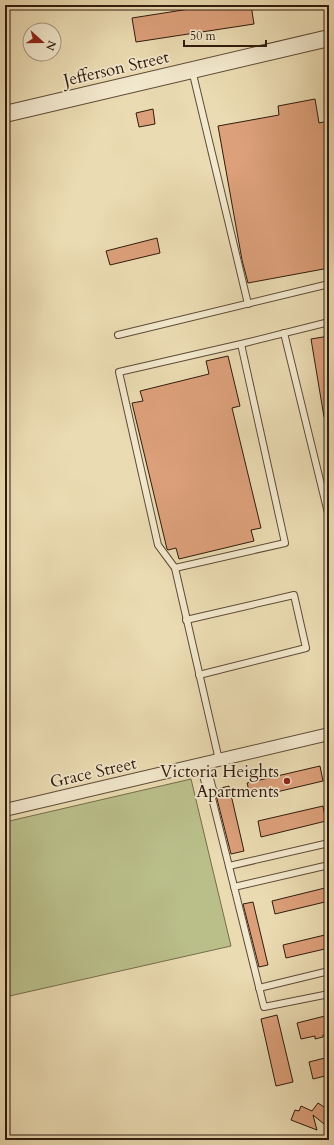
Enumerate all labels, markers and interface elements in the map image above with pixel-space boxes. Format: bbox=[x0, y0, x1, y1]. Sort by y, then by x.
north arrow bbox=[22, 22, 62, 62]
scale bar bbox=[184, 22, 266, 48]
text: 50 m bbox=[190, 28, 217, 44]
text: N bbox=[42, 38, 60, 53]
street label: Jefferson Street bbox=[58, 45, 172, 92]
street label: Grace Street bbox=[48, 751, 139, 794]
place label: Victoria Heights Apartments bbox=[160, 760, 279, 803]
marker: Victoria Heights Apartments bbox=[282, 776, 292, 786]

